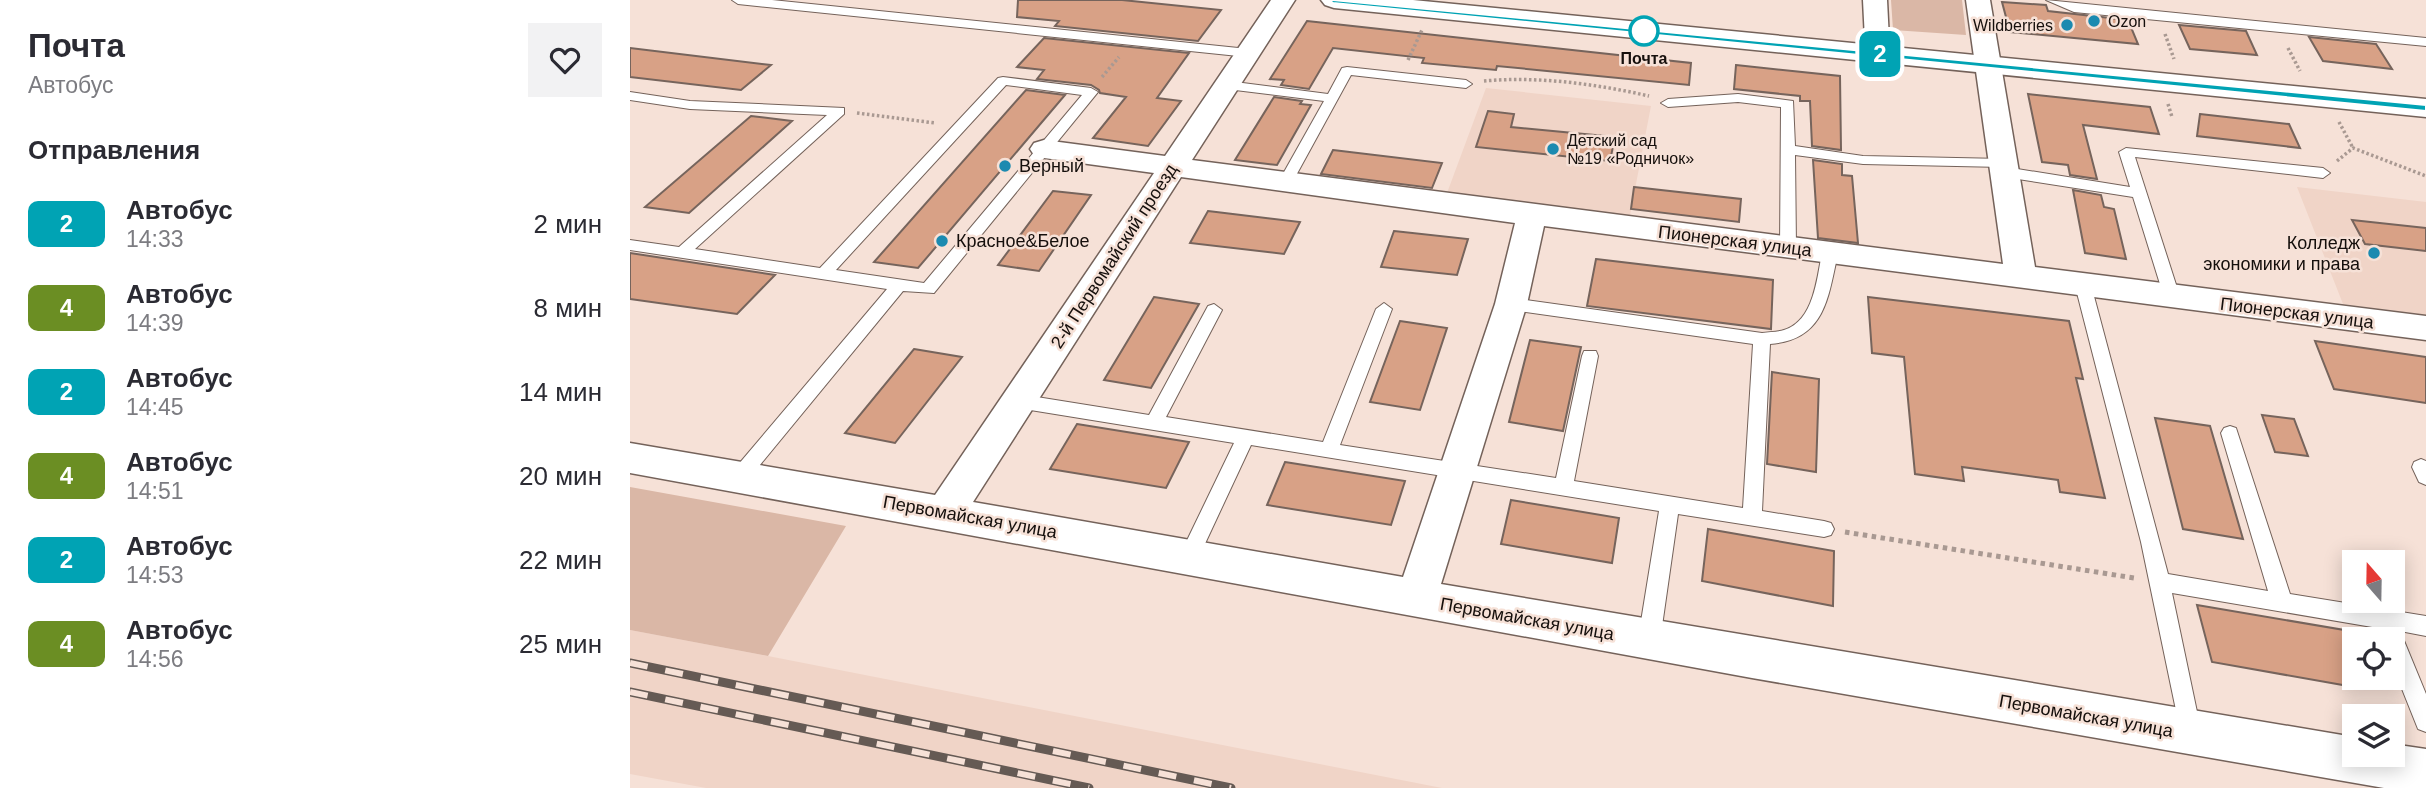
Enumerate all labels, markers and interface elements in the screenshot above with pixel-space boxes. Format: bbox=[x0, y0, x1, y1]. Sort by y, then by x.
marker: Ozon bbox=[2086, 13, 2102, 29]
place label: Ozon bbox=[2108, 13, 2146, 30]
marker: Почта bbox=[1629, 16, 1659, 46]
place label: Wildberries bbox=[1973, 17, 2053, 34]
marker: Wildberries bbox=[2059, 17, 2075, 33]
button: heart bbox=[528, 23, 602, 97]
text: Почта bbox=[28, 27, 125, 64]
line badge: 2 bbox=[1857, 31, 1903, 77]
text: 2 bbox=[1873, 40, 1887, 67]
place label: Почта bbox=[1621, 50, 1668, 67]
text: Автобус bbox=[28, 72, 114, 98]
place label: Детский сад №19 «Родничок» bbox=[1567, 132, 1694, 167]
text: Отправления bbox=[28, 135, 200, 165]
marker: Детский сад №19 «Родничок» bbox=[1545, 141, 1561, 157]
place label: Верный bbox=[1019, 156, 1084, 176]
marker: Верный bbox=[997, 158, 1013, 174]
street label: 2-й Первомайский проезд bbox=[1047, 160, 1181, 352]
text: Автобус bbox=[126, 195, 233, 225]
text: 2 мин bbox=[534, 209, 602, 239]
text: 2 bbox=[60, 210, 73, 237]
street label: Пионерская улица bbox=[1657, 222, 1814, 260]
text: 14:33 bbox=[126, 226, 184, 252]
place label: Красное&Белое bbox=[956, 231, 1089, 251]
marker: Красное&Белое bbox=[934, 233, 950, 249]
place label: Колледж экономики и права bbox=[2203, 233, 2361, 274]
marker: Колледж экономики и права bbox=[2366, 245, 2382, 261]
text: Автобус bbox=[126, 279, 233, 309]
text: 8 мин bbox=[534, 293, 602, 323]
text: 4 bbox=[60, 294, 73, 321]
street label: Пионерская улица bbox=[2219, 294, 2376, 332]
text: 14:39 bbox=[126, 310, 184, 336]
text: Автобус bbox=[126, 363, 233, 393]
text: 14 мин bbox=[519, 377, 602, 407]
text: 2 bbox=[60, 378, 73, 405]
text: 14:45 bbox=[126, 394, 184, 420]
text: Автобус bbox=[126, 447, 233, 477]
text: 20 мин bbox=[519, 461, 602, 491]
text: 4 bbox=[60, 462, 73, 489]
text: 14:51 bbox=[126, 478, 184, 504]
street label: Первомайская улица bbox=[881, 492, 1060, 542]
text: Автобус bbox=[126, 531, 233, 561]
text: 22 мин bbox=[519, 545, 602, 575]
text: 2 bbox=[60, 546, 73, 573]
north arrow bbox=[2342, 550, 2404, 612]
map controls bbox=[2342, 550, 2405, 767]
text: 14:53 bbox=[126, 562, 184, 588]
street label: Первомайская улица bbox=[1438, 594, 1617, 644]
text: Автобус bbox=[126, 615, 233, 645]
button: locate bbox=[2342, 627, 2405, 690]
text: 25 мин bbox=[519, 629, 602, 659]
text: 4 bbox=[60, 630, 73, 657]
text: 14:56 bbox=[126, 646, 184, 672]
street label: Первомайская улица bbox=[1997, 691, 2176, 741]
button: layers bbox=[2342, 704, 2405, 767]

